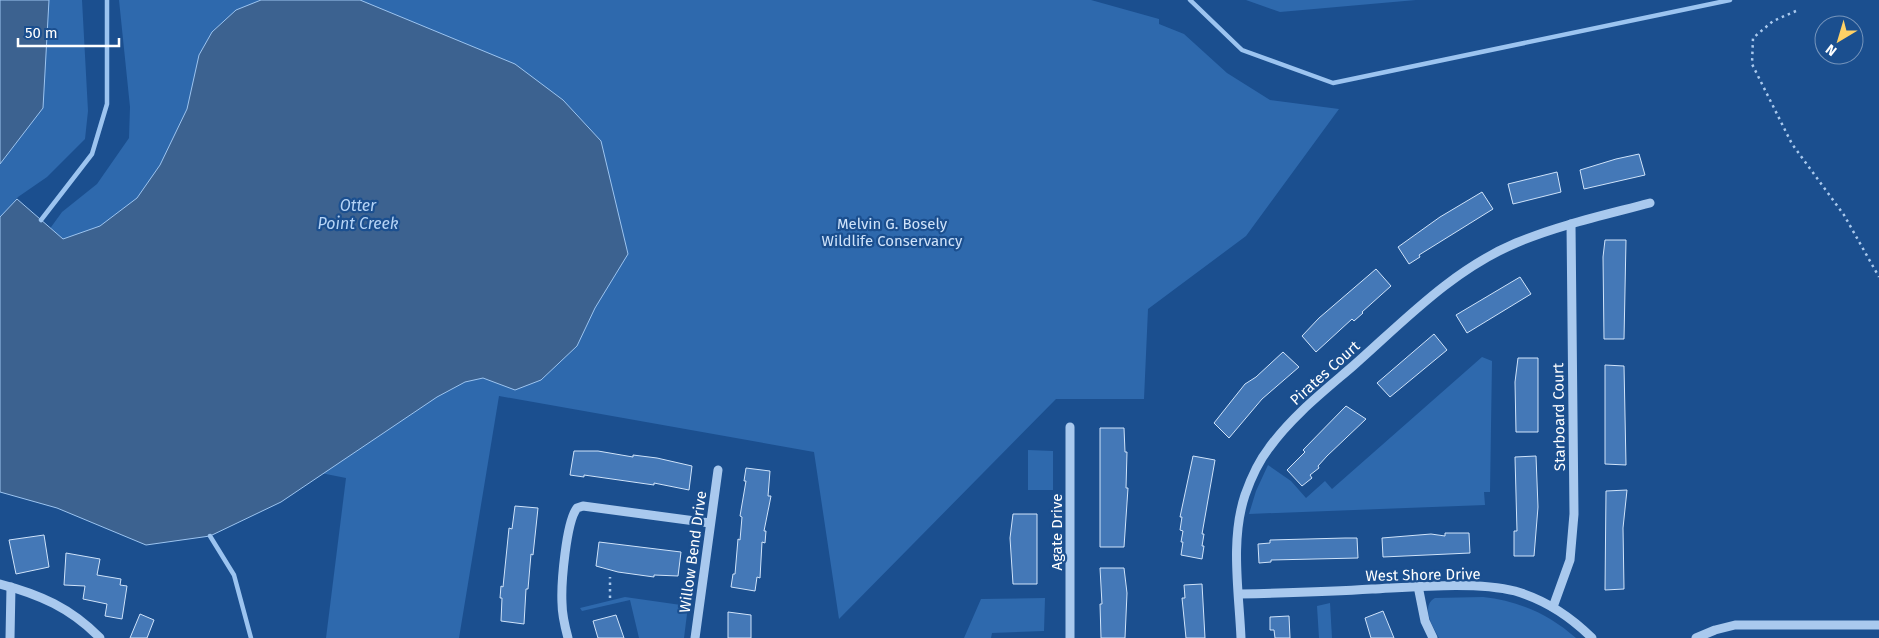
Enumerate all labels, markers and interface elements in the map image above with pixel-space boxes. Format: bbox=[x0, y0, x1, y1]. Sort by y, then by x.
scale bar bbox=[18, 15, 119, 47]
north arrow bbox=[1814, 15, 1864, 65]
text: 50 m bbox=[25, 24, 58, 42]
text: N bbox=[1822, 40, 1840, 59]
water label: Otter Point Creek bbox=[318, 196, 399, 233]
park label: Melvin G. Bosely Wildlife Conservancy bbox=[822, 215, 963, 250]
street label: Pirates Court bbox=[1286, 337, 1364, 409]
street label: Starboard Court bbox=[1549, 362, 1569, 471]
street label: Willow Bend Drive bbox=[676, 490, 710, 614]
street label: Agate Drive bbox=[1048, 494, 1066, 570]
street label: West Shore Drive bbox=[1365, 565, 1481, 585]

